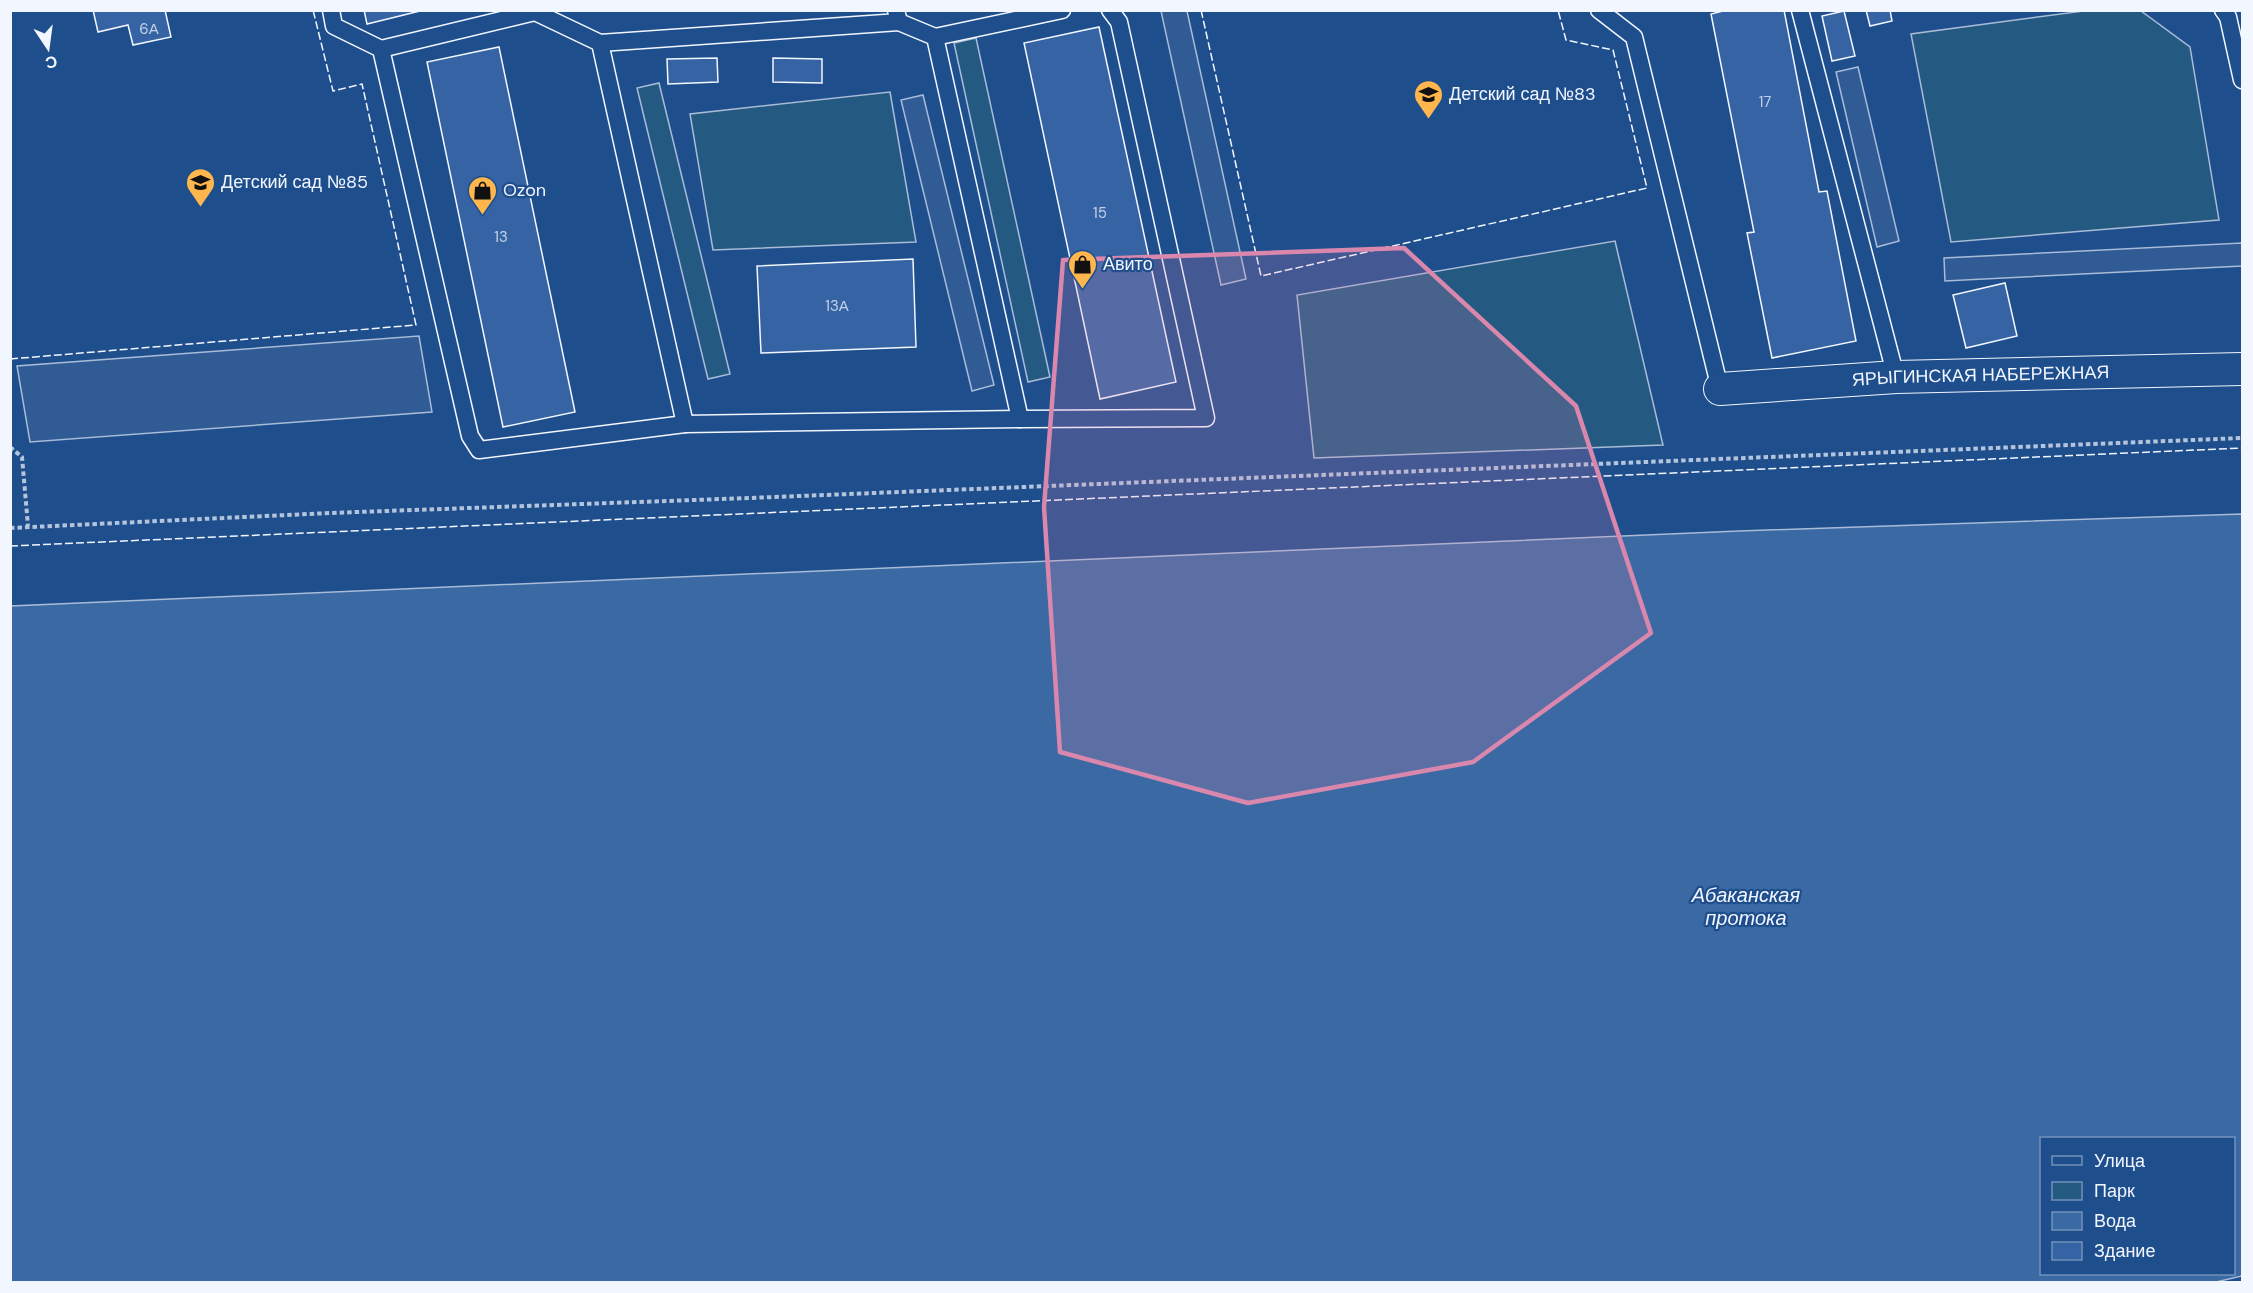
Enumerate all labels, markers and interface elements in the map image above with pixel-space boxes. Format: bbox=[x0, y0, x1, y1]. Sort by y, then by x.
north arrow bbox=[18, 18, 78, 78]
house number: 6А bbox=[139, 19, 159, 39]
text: С bbox=[43, 51, 59, 74]
school or university icon: Детский сад №83 bbox=[1412, 78, 1444, 120]
place label: Детский сад №83 bbox=[1449, 82, 1596, 106]
house number: 17 bbox=[1759, 92, 1771, 112]
school or university icon: Детский сад №85 bbox=[184, 166, 216, 208]
place label: Детский сад №85 bbox=[221, 170, 368, 194]
shop icon: Ozon bbox=[466, 174, 498, 216]
place label: Ozon bbox=[503, 178, 546, 202]
house number: 15 bbox=[1093, 203, 1107, 223]
house number: 13 bbox=[494, 227, 508, 247]
shop icon: Авито bbox=[1066, 248, 1098, 290]
place label: Авито bbox=[1103, 252, 1153, 276]
house number: 13А bbox=[825, 296, 849, 316]
street label: ЯРЫГИНСКАЯ НАБЕРЕЖНАЯ bbox=[1851, 360, 2110, 392]
water label: Абаканская протока bbox=[1691, 882, 1800, 931]
legend bbox=[2040, 1137, 2235, 1275]
text: Улица bbox=[2094, 1149, 2146, 1173]
text: Парк bbox=[2094, 1179, 2135, 1203]
text: Вода bbox=[2094, 1209, 2137, 1233]
text: Здание bbox=[2094, 1239, 2155, 1263]

